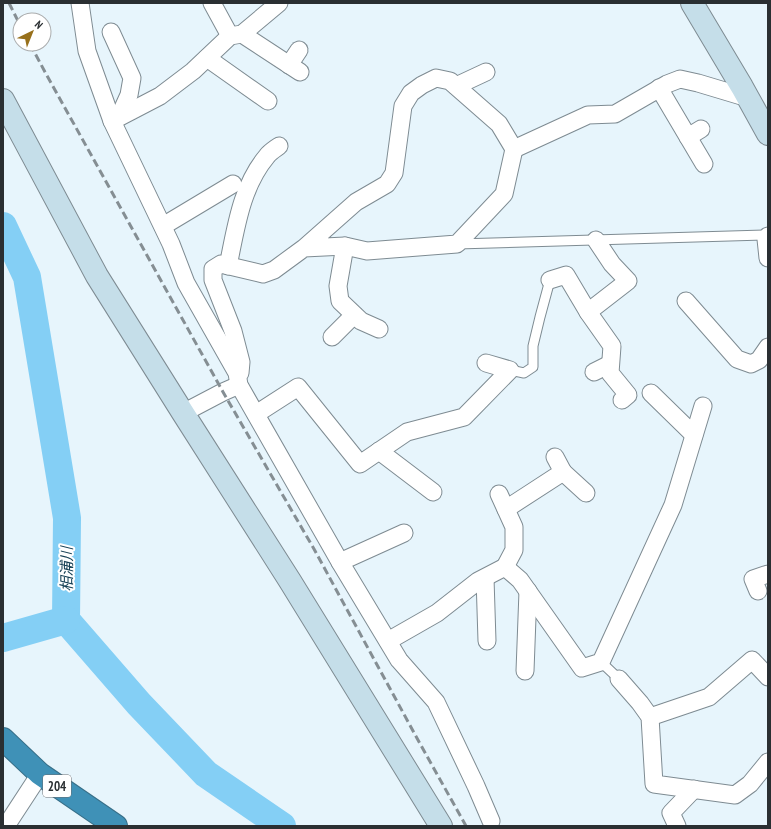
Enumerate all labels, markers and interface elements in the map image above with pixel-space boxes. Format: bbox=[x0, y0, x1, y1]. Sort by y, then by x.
north arrow bbox=[12, 12, 52, 52]
text: N bbox=[32, 18, 46, 32]
water label: 相浦川 bbox=[57, 545, 76, 592]
road number: 204 bbox=[43, 775, 71, 797]

